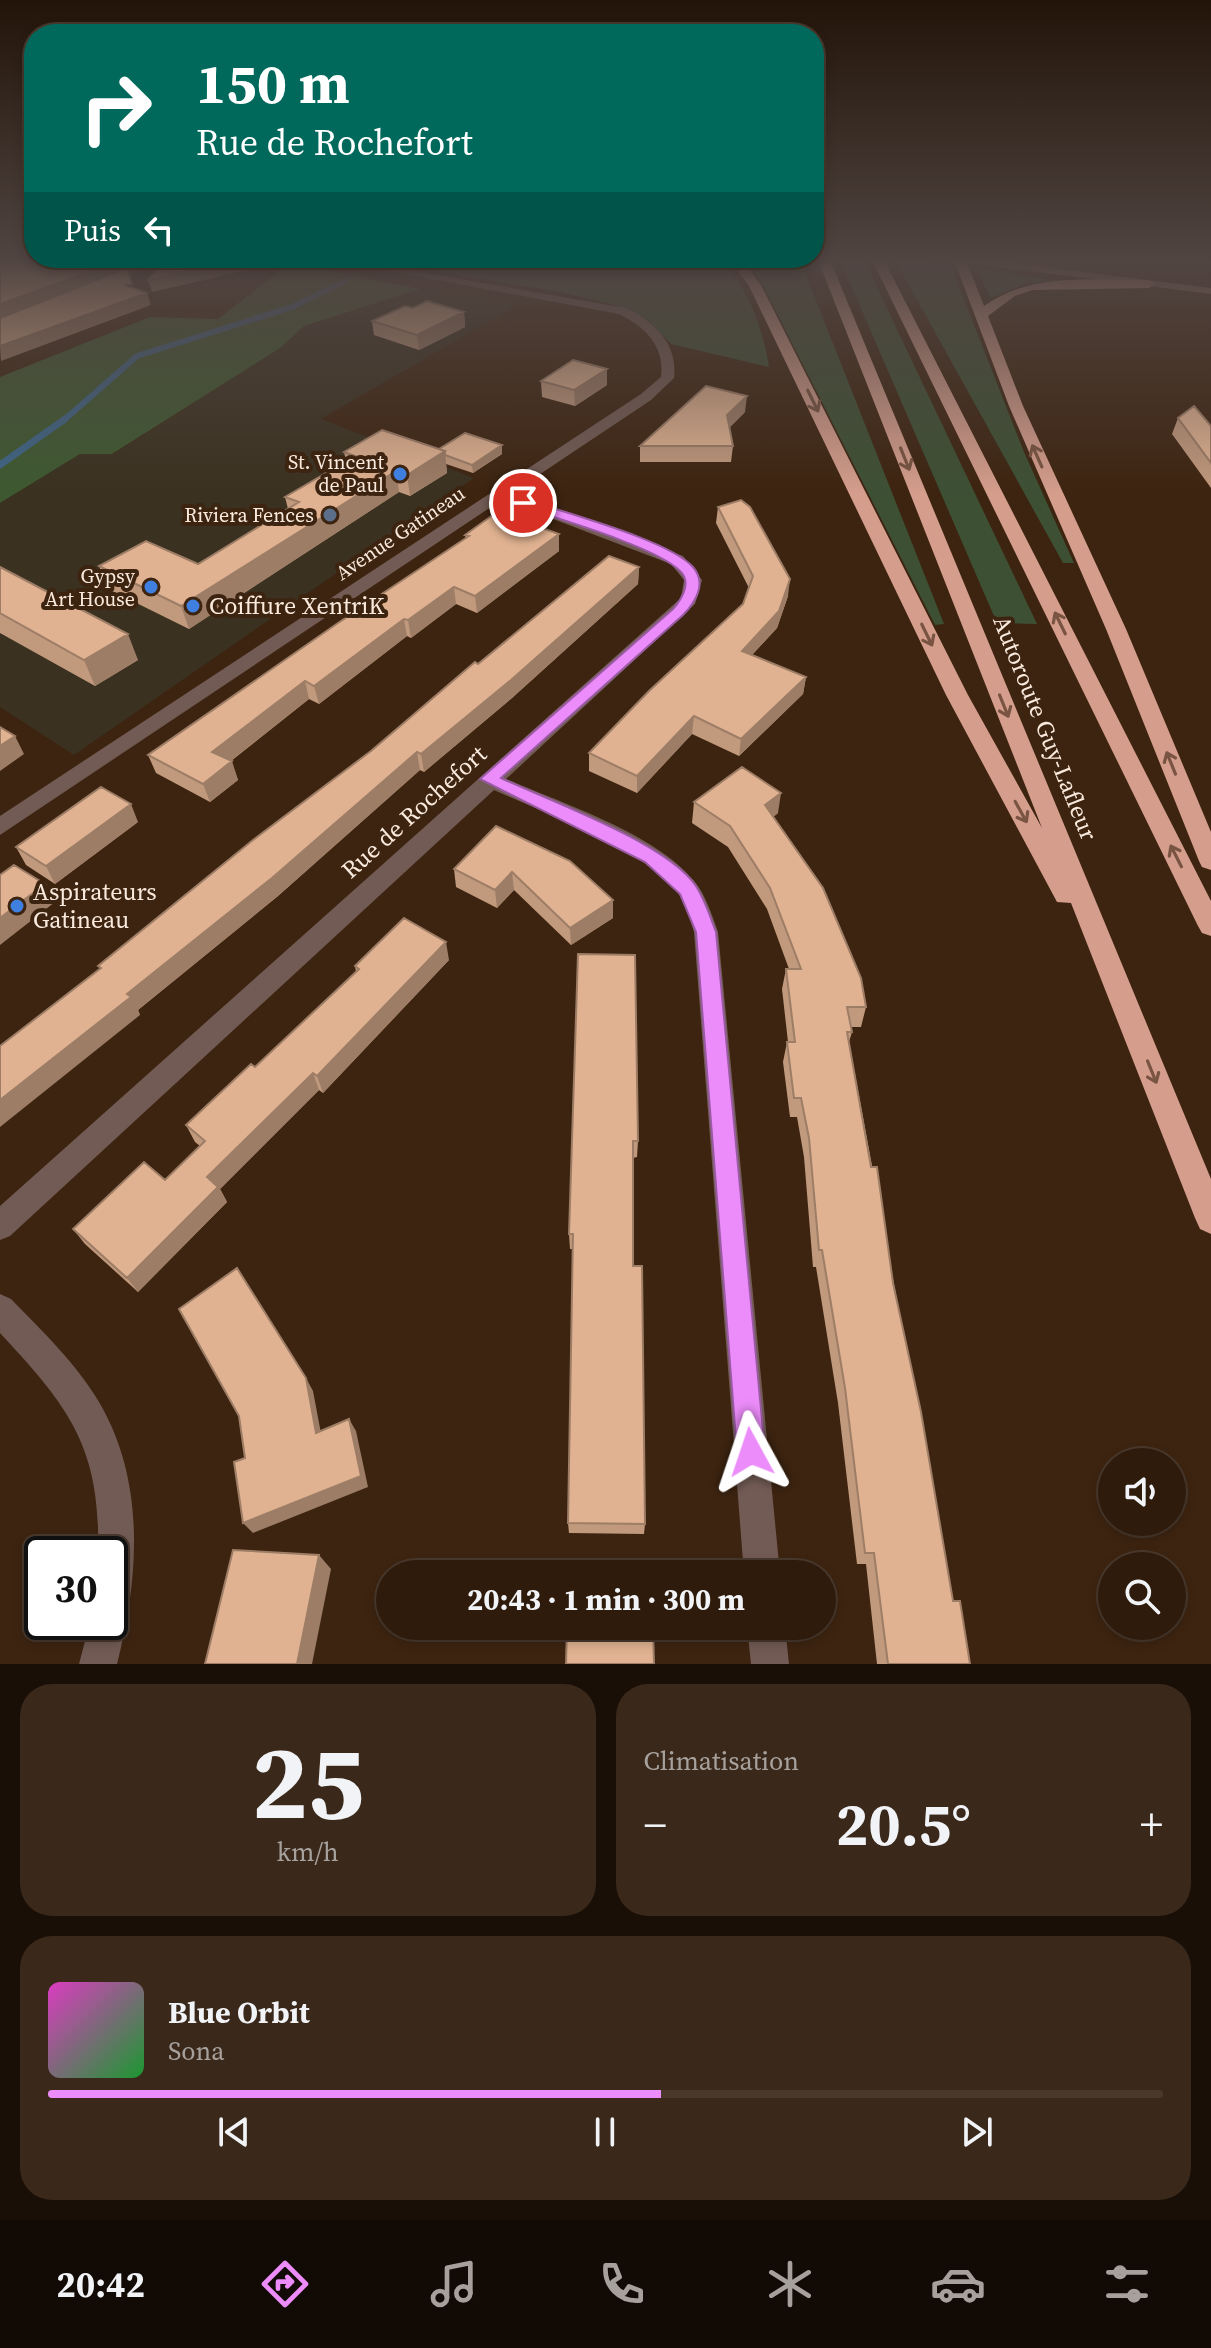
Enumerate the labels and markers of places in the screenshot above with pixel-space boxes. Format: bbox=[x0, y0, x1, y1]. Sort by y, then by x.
place label: St. Vincent de Paul bbox=[288, 448, 384, 499]
marker: St. Vincent de Paul bbox=[391, 465, 409, 483]
pin bbox=[489, 469, 557, 537]
place label: Riviera Fences bbox=[184, 501, 314, 529]
marker: Riviera Fences bbox=[321, 506, 339, 524]
place label: Gypsy Art House bbox=[45, 562, 136, 613]
marker: Gypsy Art House bbox=[142, 578, 160, 596]
place label: Coiffure XentriK bbox=[209, 589, 384, 622]
marker: Coiffure XentriK bbox=[184, 597, 202, 615]
place label: Aspirateurs Gatineau bbox=[33, 875, 157, 936]
marker: Aspirateurs Gatineau bbox=[8, 897, 26, 915]

